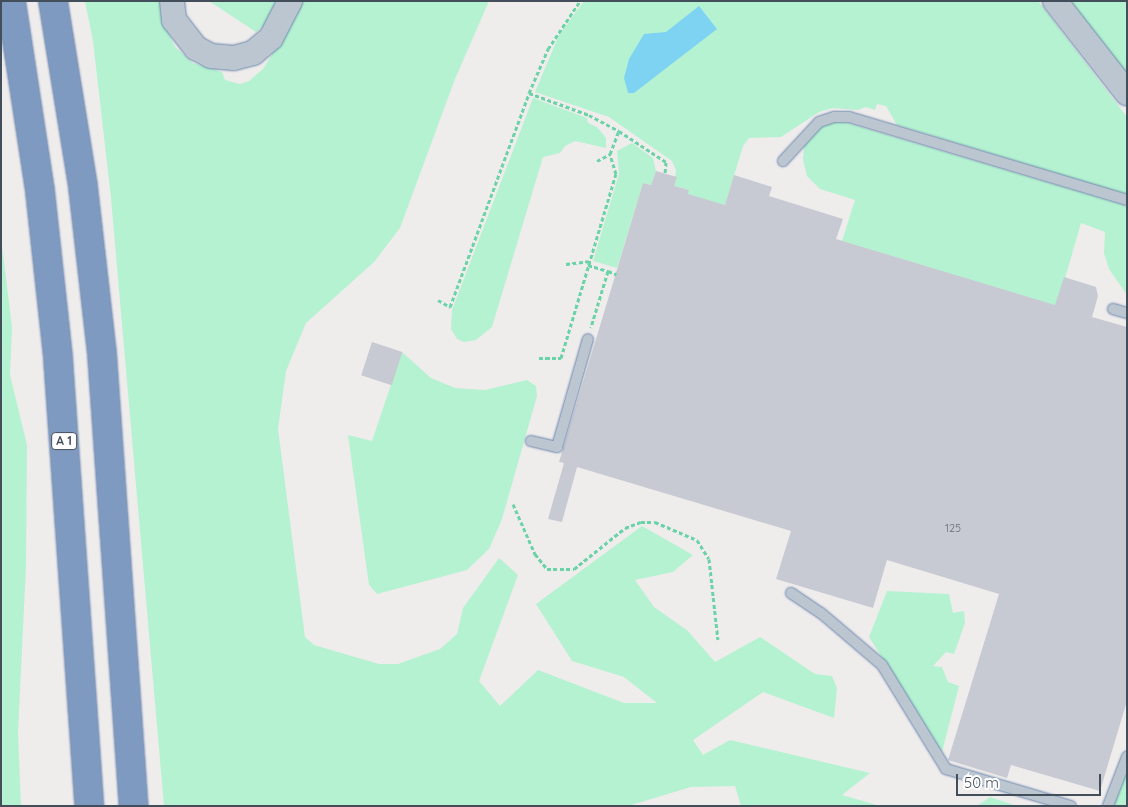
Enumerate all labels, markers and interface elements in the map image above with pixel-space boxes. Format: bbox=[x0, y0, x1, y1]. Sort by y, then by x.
road number: A 1 bbox=[50, 432, 78, 451]
house number: 125 bbox=[945, 521, 961, 535]
scale bar bbox=[958, 764, 1103, 796]
text: 50 m bbox=[964, 773, 999, 792]

